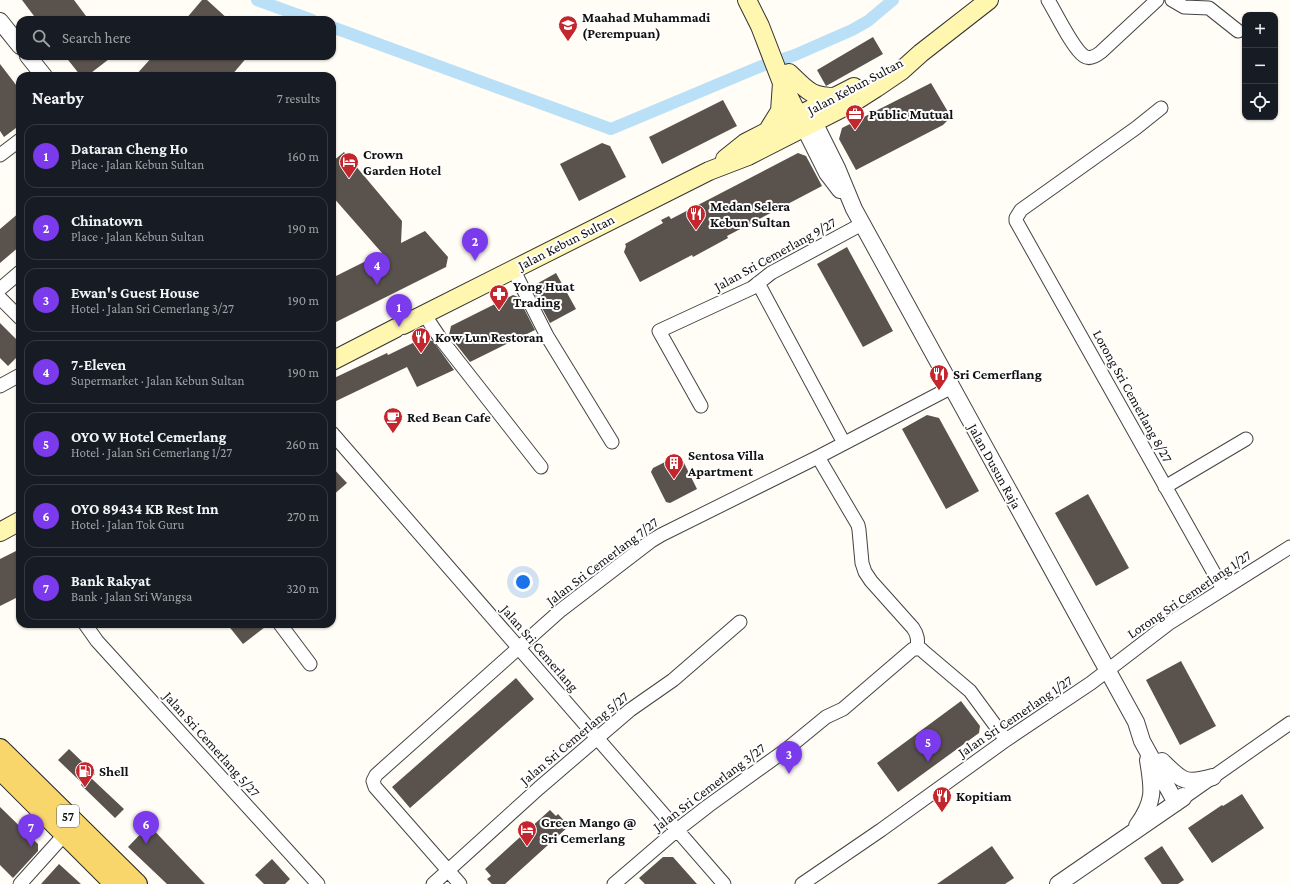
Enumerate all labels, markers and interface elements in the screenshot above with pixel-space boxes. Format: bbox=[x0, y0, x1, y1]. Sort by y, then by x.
place label: Maahad Muhammadi (Perempuan) bbox=[582, 9, 710, 42]
map controls bbox=[1242, 12, 1278, 120]
button: + bbox=[1242, 12, 1278, 48]
school or university icon: Maahad Muhammadi (Perempuan) bbox=[557, 14, 579, 42]
search box bbox=[16, 16, 336, 60]
icon: search bbox=[30, 27, 52, 49]
text: Search here bbox=[62, 30, 131, 46]
button: − bbox=[1242, 48, 1278, 84]
street label: Jalan Kebun Sultan bbox=[803, 54, 906, 119]
button: locate bbox=[1242, 84, 1278, 120]
text: Nearby bbox=[32, 89, 84, 108]
text: 7 results bbox=[277, 91, 320, 106]
office icon: Public Mutual bbox=[844, 103, 866, 131]
place label: Public Mutual bbox=[869, 106, 953, 122]
text: Dataran Cheng Ho bbox=[71, 141, 188, 157]
place label: Crown Garden Hotel bbox=[363, 146, 441, 178]
text: 1 bbox=[44, 149, 48, 164]
text: 160 m bbox=[288, 149, 319, 164]
hotel icon: Crown Garden Hotel bbox=[338, 151, 360, 179]
text: Place · Jalan Kebun Sultan bbox=[71, 157, 204, 172]
place label: Medan Selera Kebun Sultan bbox=[710, 198, 790, 230]
restaurant icon: Medan Selera Kebun Sultan bbox=[685, 203, 707, 231]
street label: Jalan Kebun Sultan bbox=[513, 211, 617, 274]
text: Chinatown bbox=[71, 213, 143, 229]
street label: Jalan Sri Cemerlang 9/27 bbox=[710, 214, 839, 295]
text: 2 bbox=[43, 221, 49, 236]
text: 190 m bbox=[288, 221, 319, 236]
pin: 2 bbox=[462, 228, 488, 261]
text: Place · Jalan Kebun Sultan bbox=[71, 229, 204, 244]
pin: 4 bbox=[364, 252, 390, 285]
place label: Yong Huat Trading bbox=[513, 278, 575, 310]
pharmacy icon: Yong Huat Trading bbox=[488, 283, 510, 311]
text: Ewan's Guest House bbox=[71, 285, 199, 301]
text: 3 bbox=[43, 293, 49, 308]
text: 190 m bbox=[288, 293, 319, 308]
pin: 1 bbox=[386, 294, 412, 327]
text: Hotel · Jalan Sri Cemerlang 3/27 bbox=[71, 301, 234, 316]
restaurant icon: Kow Lun Restoran bbox=[410, 326, 432, 354]
street label: Lorong Sri Cemerlang 8/27 bbox=[1090, 327, 1176, 465]
place label: Kow Lun Restoran bbox=[435, 329, 544, 345]
text: 7-Eleven bbox=[71, 357, 126, 373]
restaurant icon: Sri Cemerflang bbox=[928, 363, 950, 391]
text: 4 bbox=[42, 365, 50, 380]
text: 190 m bbox=[288, 365, 319, 380]
place label: Sri Cemerflang bbox=[953, 366, 1042, 382]
text: Supermarket · Jalan Kebun Sultan bbox=[71, 373, 245, 388]
cafe icon: Red Bean Cafe bbox=[382, 406, 404, 434]
place label: Red Bean Cafe bbox=[407, 409, 491, 425]
street label: Jalan Dusun Raja bbox=[963, 419, 1025, 512]
text: OYO W Hotel Cemerlang bbox=[71, 429, 226, 445]
text: 5 bbox=[43, 437, 49, 452]
text: 260 m bbox=[286, 437, 319, 452]
text: Hotel · Jalan Sri Cemerlang 1/27 bbox=[71, 445, 232, 460]
place label: Sentosa Villa Apartment bbox=[687, 447, 764, 479]
building icon: Sentosa Villa Apartment bbox=[663, 452, 685, 480]
text: OYO 89434 KB Rest Inn bbox=[71, 501, 219, 517]
text: 6 bbox=[42, 509, 50, 524]
text: 270 m bbox=[287, 509, 319, 524]
street label: Jalan Sri Cemerlang 7/27 bbox=[541, 513, 662, 610]
text: Hotel · Jalan Tok Guru bbox=[71, 517, 184, 532]
street label: Lorong Sri Cemerlang 1/27 bbox=[1124, 546, 1254, 641]
your location bbox=[513, 572, 533, 592]
text: Bank Rakyat bbox=[71, 573, 151, 589]
text: 7 bbox=[43, 581, 49, 596]
text: 320 m bbox=[286, 581, 319, 596]
text: Bank · Jalan Sri Wangsa bbox=[71, 589, 192, 604]
street label: Jalan Sri Cemerlang bbox=[497, 600, 582, 695]
street label: Jalan Sri Cemerlang 1/27 bbox=[953, 671, 1076, 761]
street label: Jalan Sri Cemerlang 5/27 bbox=[159, 686, 264, 800]
street label: Jalan Sri Cemerlang 5/27 bbox=[515, 688, 632, 789]
pin: 5 bbox=[915, 729, 941, 762]
street label: Jalan Sri Cemerlang 3/27 bbox=[648, 739, 769, 836]
pin: 3 bbox=[776, 741, 802, 774]
fuel station icon: Shell bbox=[74, 760, 96, 788]
place label: Shell bbox=[99, 763, 129, 779]
restaurant icon: Kopitiam bbox=[931, 785, 953, 813]
place label: Kopitiam bbox=[956, 788, 1012, 804]
road number: 57 bbox=[57, 805, 79, 827]
pin: 6 bbox=[133, 811, 159, 844]
pin: 7 bbox=[18, 814, 44, 847]
place label: Green Mango @ Sri Cemerlang bbox=[541, 814, 636, 846]
hotel icon: Green Mango @ Sri Cemerlang bbox=[516, 819, 538, 847]

